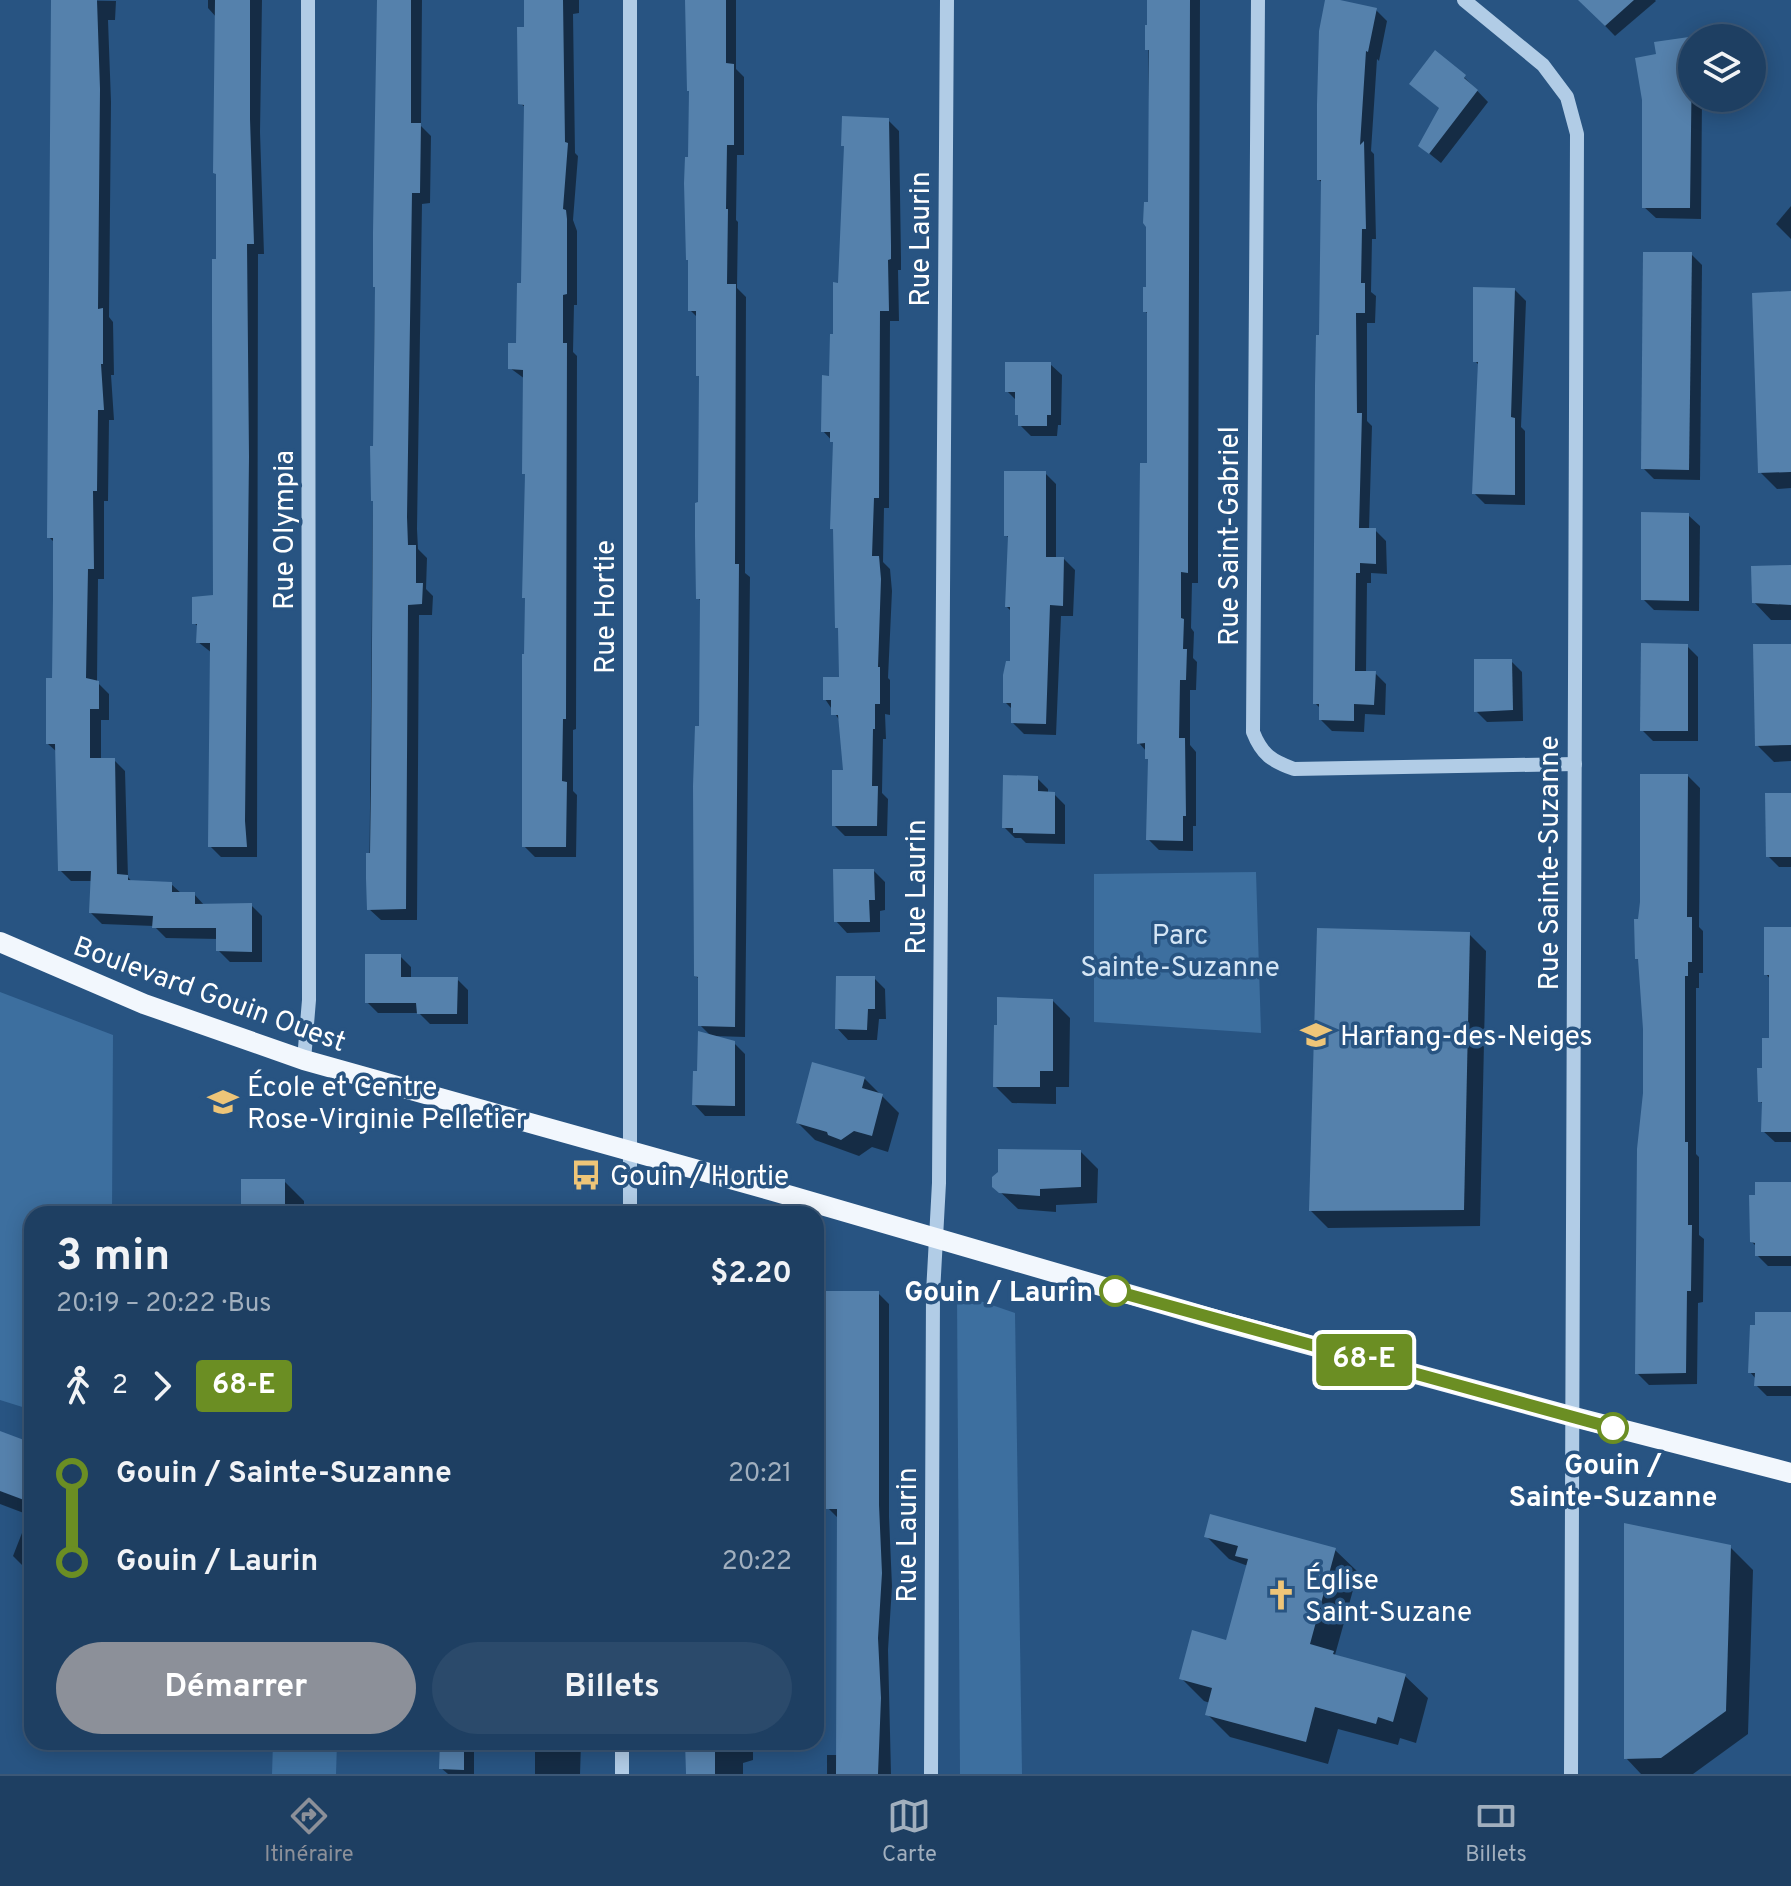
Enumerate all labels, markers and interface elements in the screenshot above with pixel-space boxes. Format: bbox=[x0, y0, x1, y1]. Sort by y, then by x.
map controls bbox=[1678, 24, 1766, 112]
button: layers bbox=[1678, 24, 1766, 112]
street label: Rue Laurin bbox=[904, 171, 940, 307]
street label: Rue Saint-Gabriel bbox=[1213, 426, 1249, 646]
street label: Rue Olympia bbox=[268, 450, 304, 610]
street label: Rue Hortie bbox=[589, 540, 625, 674]
street label: Rue Sainte-Suzanne bbox=[1533, 735, 1569, 991]
street label: Rue Laurin bbox=[900, 819, 936, 955]
park label: Parc Sainte-Suzanne bbox=[1080, 919, 1280, 987]
street label: Boulevard Gouin Ouest bbox=[68, 930, 350, 1062]
school or university icon: Harfang-des-Neiges bbox=[1299, 1018, 1333, 1052]
place label: Harfang-des-Neiges bbox=[1340, 1020, 1593, 1056]
place label: École et Centre Rose-Virginie Pelletier bbox=[247, 1069, 527, 1139]
school or university icon: École et Centre Rose-Virginie Pelletier bbox=[206, 1085, 240, 1119]
bus stop icon: Gouin / Hortie bbox=[569, 1158, 603, 1192]
place label: Gouin / Hortie bbox=[610, 1160, 789, 1196]
text: 3 min bbox=[56, 1230, 170, 1286]
text: $2.20 bbox=[710, 1256, 792, 1293]
place label: Gouin / Laurin bbox=[904, 1276, 1093, 1312]
marker: Gouin / Laurin bbox=[1100, 1276, 1130, 1306]
text: 20:19 – 20:22 · Bus bbox=[56, 1288, 272, 1321]
line badge: 68-E bbox=[1308, 1334, 1420, 1386]
text: 68-E bbox=[1332, 1342, 1396, 1378]
icon: walk bbox=[56, 1364, 100, 1408]
icon: forward bbox=[140, 1364, 184, 1408]
text: 68-E bbox=[212, 1368, 276, 1404]
text: 2 bbox=[112, 1370, 128, 1403]
marker: Gouin / Sainte-Suzanne bbox=[1598, 1413, 1628, 1443]
place label: Gouin / Sainte-Suzanne bbox=[1509, 1449, 1717, 1517]
text: Gouin / Sainte-Suzanne bbox=[116, 1456, 452, 1493]
text: 20:21 bbox=[728, 1458, 792, 1491]
street label: Rue Laurin bbox=[891, 1467, 927, 1603]
text: Gouin / Laurin bbox=[116, 1544, 318, 1581]
text: 20:22 bbox=[722, 1546, 792, 1579]
place label: Église Saint-Suzane bbox=[1305, 1562, 1472, 1632]
church icon: Église Saint-Suzane bbox=[1264, 1578, 1298, 1612]
button: Démarrer bbox=[56, 1642, 416, 1734]
button: Billets bbox=[432, 1642, 792, 1734]
tab: Itinéraire bbox=[264, 1794, 354, 1869]
tab: Carte bbox=[882, 1794, 937, 1869]
tab: Billets bbox=[1465, 1794, 1527, 1869]

